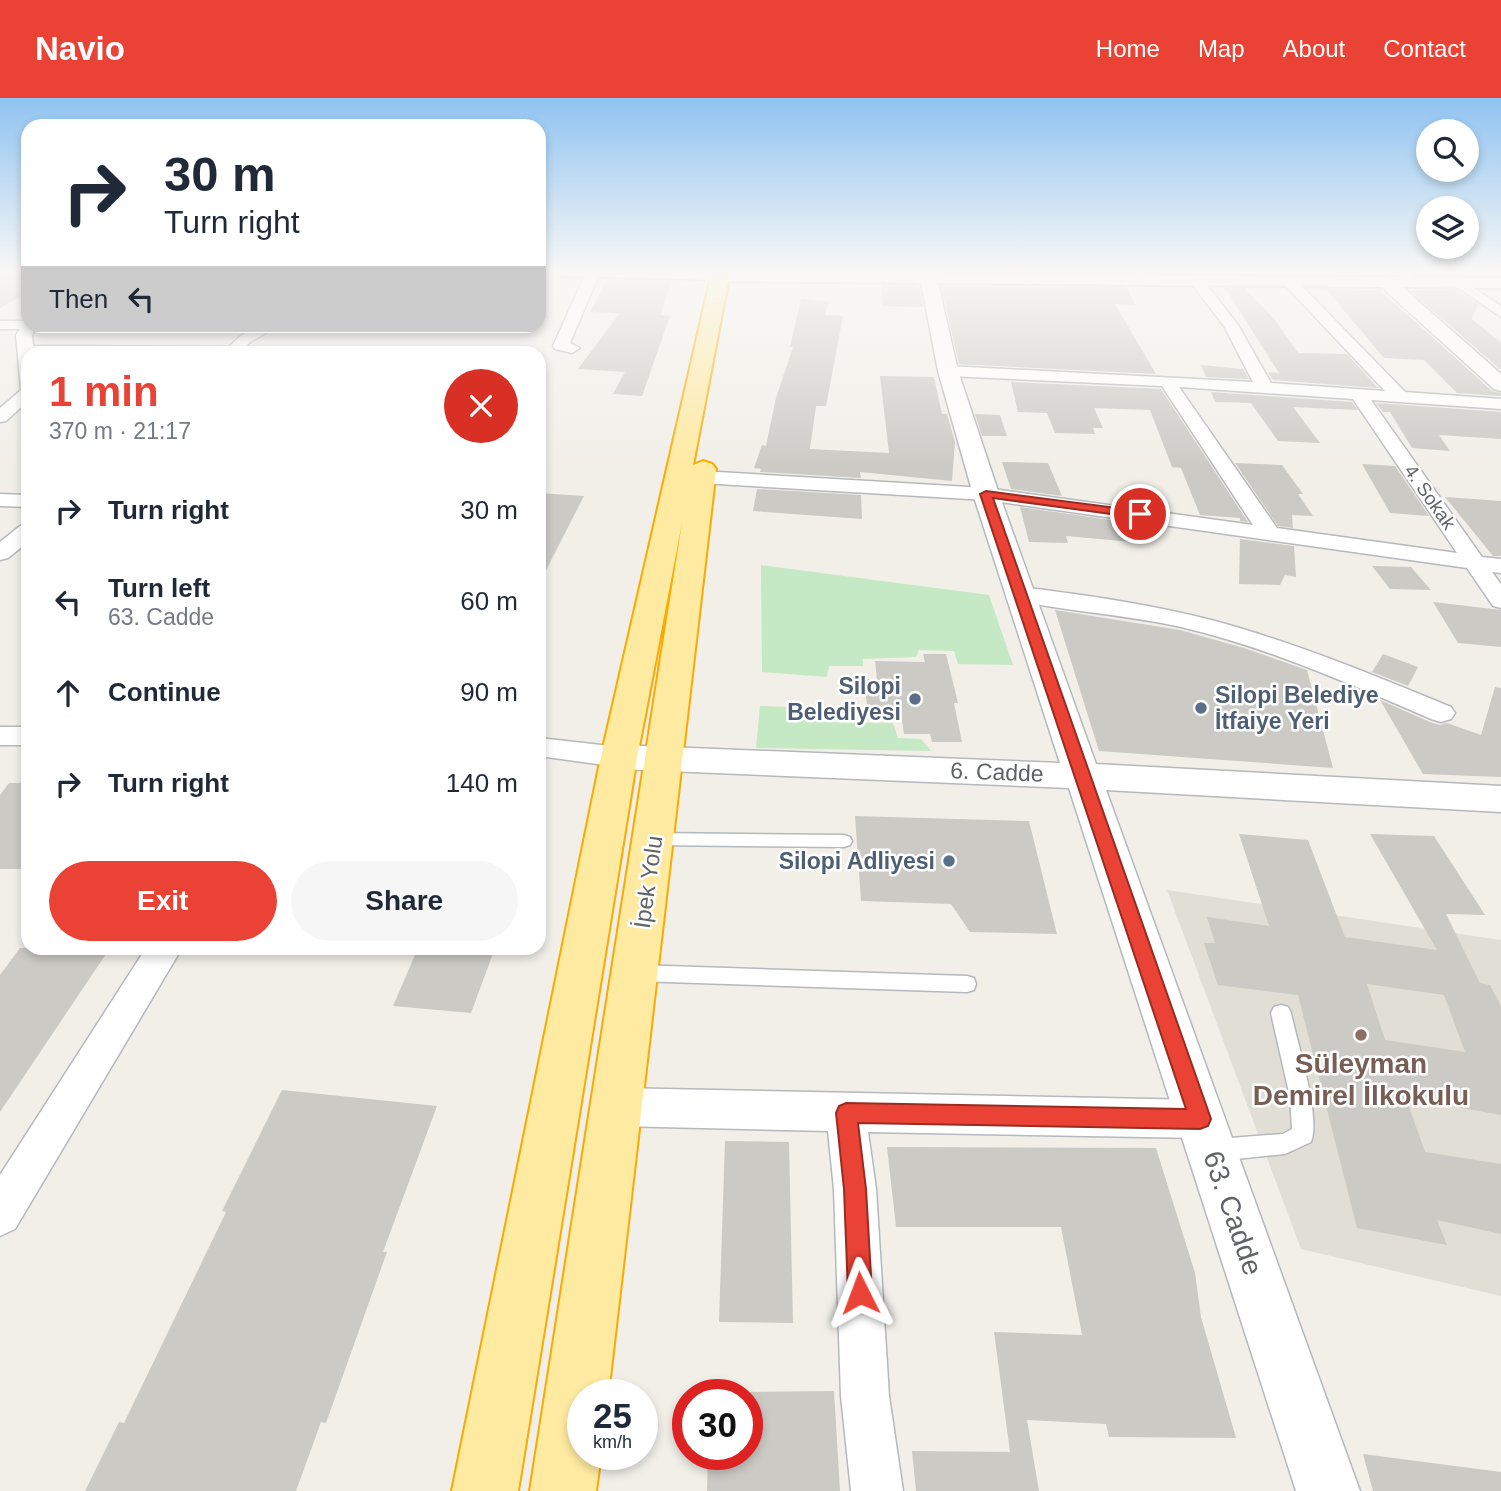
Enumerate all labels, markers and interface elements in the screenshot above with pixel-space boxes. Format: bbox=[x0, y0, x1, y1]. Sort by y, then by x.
text: Navio bbox=[35, 30, 125, 67]
text: Home bbox=[1096, 35, 1160, 62]
text: Map bbox=[1198, 35, 1245, 62]
text: About bbox=[1283, 35, 1345, 62]
text: Contact bbox=[1383, 35, 1466, 62]
map controls bbox=[1416, 119, 1479, 259]
button: search bbox=[1416, 119, 1479, 182]
icon: right bbox=[49, 147, 140, 238]
text: 30 m bbox=[164, 147, 276, 201]
button: layers bbox=[1416, 196, 1479, 259]
text: Turn right bbox=[164, 204, 300, 240]
icon: left bbox=[122, 280, 160, 318]
text: Then bbox=[49, 284, 108, 314]
text: 1 min bbox=[49, 368, 159, 415]
button: close bbox=[444, 369, 518, 443]
text: 370 m · 21:17 bbox=[49, 418, 191, 444]
street label: 4. Sokak bbox=[1400, 461, 1460, 534]
pin bbox=[1110, 484, 1170, 544]
icon: right bbox=[49, 492, 87, 530]
text: Turn right bbox=[108, 495, 229, 525]
text: 30 m bbox=[460, 495, 518, 525]
icon: arrive bbox=[1121, 495, 1159, 533]
text: Turn left bbox=[108, 573, 210, 603]
icon: left bbox=[49, 583, 87, 621]
text: 60 m bbox=[460, 586, 518, 616]
text: 63. Cadde bbox=[108, 604, 214, 630]
place label: Silopi Belediyesi bbox=[787, 673, 901, 725]
icon: ahead bbox=[49, 674, 87, 712]
text: Continue bbox=[108, 677, 221, 707]
text: 90 m bbox=[460, 677, 518, 707]
place label: Silopi Belediye İtfaiye Yeri bbox=[1215, 682, 1379, 734]
marker: Silopi Belediyesi bbox=[907, 691, 923, 707]
marker: Silopi Belediye İtfaiye Yeri bbox=[1193, 700, 1209, 716]
street label: 6. Cadde bbox=[950, 757, 1044, 787]
icon: right bbox=[49, 765, 87, 803]
text: Turn right bbox=[108, 768, 229, 798]
text: 140 m bbox=[446, 768, 518, 798]
street label: İpek Yolu bbox=[629, 834, 667, 930]
place label: Silopi Adliyesi bbox=[779, 848, 935, 874]
marker: Silopi Adliyesi bbox=[941, 853, 957, 869]
button: Exit bbox=[49, 861, 277, 941]
button: Share bbox=[291, 861, 518, 941]
marker: Süleyman Demirel İlkokulu bbox=[1353, 1027, 1369, 1043]
place label: Süleyman Demirel İlkokulu bbox=[1253, 1048, 1469, 1111]
street label: 63. Cadde bbox=[1197, 1147, 1269, 1279]
position arrow bbox=[823, 1256, 897, 1330]
speed limit sign: 30 bbox=[672, 1379, 763, 1470]
text: 25 bbox=[593, 1396, 632, 1435]
text: km/h bbox=[593, 1432, 632, 1452]

